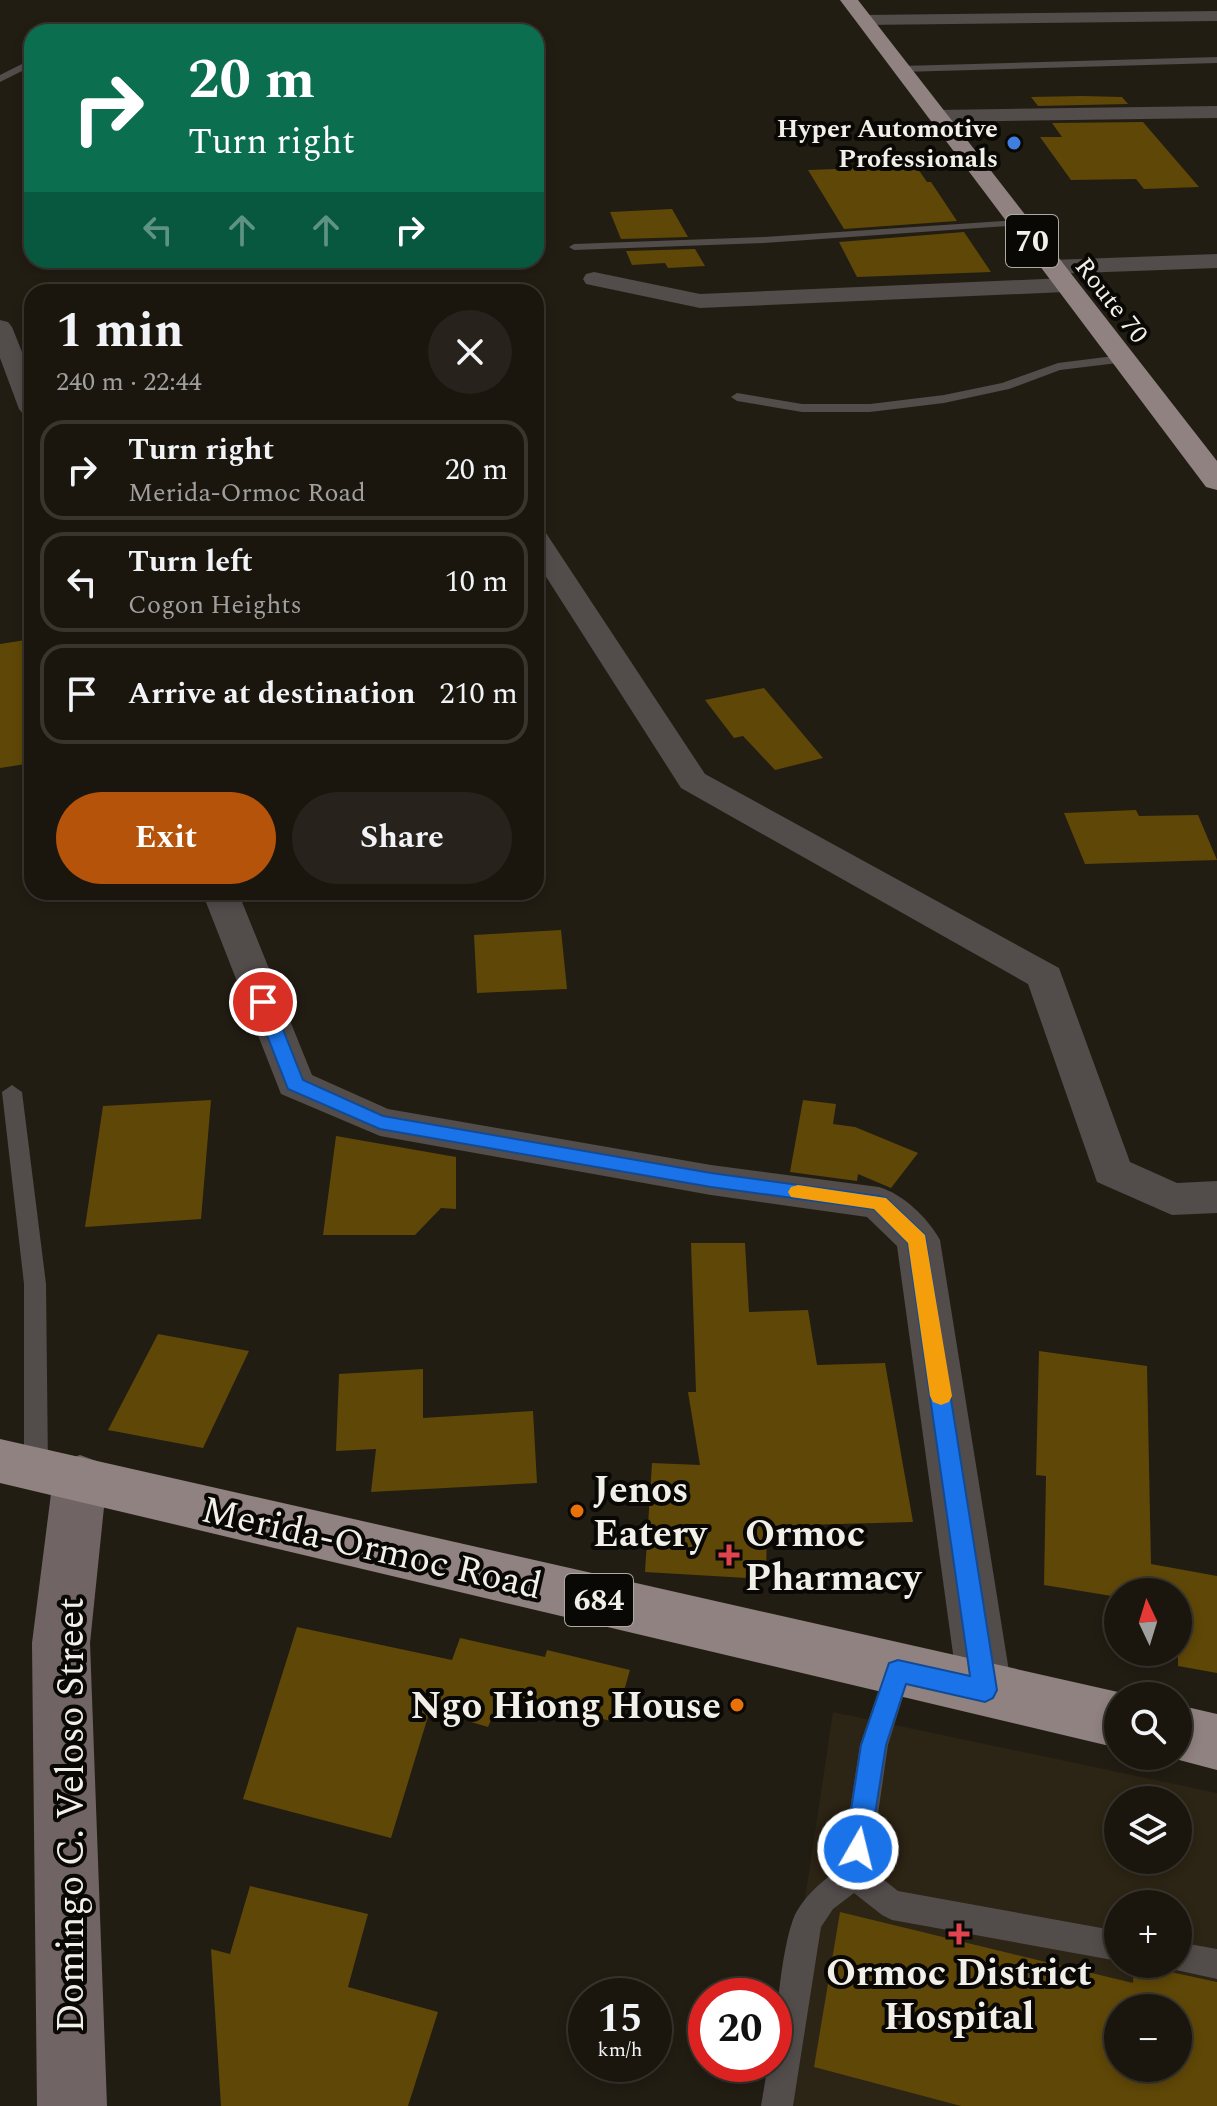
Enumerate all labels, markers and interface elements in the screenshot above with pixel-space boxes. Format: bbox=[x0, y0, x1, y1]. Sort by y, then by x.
text: 20 m bbox=[188, 38, 315, 123]
icon: right bbox=[56, 56, 160, 160]
place label: Hyper Automotive Professionals bbox=[777, 109, 998, 179]
text: Turn right bbox=[188, 115, 355, 170]
marker: Hyper Automotive Professionals bbox=[1005, 134, 1023, 152]
icon: left bbox=[136, 208, 180, 252]
icon: ahead bbox=[220, 208, 264, 252]
icon: ahead bbox=[304, 208, 348, 252]
icon: right bbox=[388, 208, 432, 252]
road number: 70 bbox=[1006, 215, 1058, 267]
street label: Route 70 bbox=[1065, 249, 1158, 352]
text: 1 min bbox=[56, 295, 184, 368]
button: close bbox=[428, 310, 512, 394]
text: 240 m · 22:44 bbox=[56, 362, 202, 402]
text: Turn right bbox=[128, 427, 274, 473]
text: 20 m bbox=[445, 447, 508, 493]
icon: right bbox=[60, 448, 104, 492]
text: Merida-Ormoc Road bbox=[128, 473, 366, 513]
text: Turn left bbox=[128, 539, 253, 585]
text: 10 m bbox=[445, 559, 508, 605]
icon: left bbox=[60, 560, 104, 604]
text: Cogon Heights bbox=[128, 585, 302, 625]
text: Arrive at destination bbox=[128, 671, 415, 717]
text: 210 m bbox=[439, 671, 518, 717]
icon: arrive bbox=[60, 672, 104, 716]
button: Exit bbox=[56, 792, 276, 884]
button: Share bbox=[292, 792, 512, 884]
pin bbox=[229, 968, 297, 1036]
icon: arrive bbox=[241, 980, 285, 1024]
place label: Jenos Eatery bbox=[593, 1462, 708, 1564]
street label: Merida-Ormoc Road bbox=[196, 1482, 547, 1616]
marker: Jenos Eatery bbox=[568, 1502, 586, 1520]
place label: Ormoc Pharmacy bbox=[745, 1506, 923, 1608]
marker: Ormoc Pharmacy bbox=[720, 1546, 738, 1564]
road number: 684 bbox=[565, 1574, 633, 1626]
north arrow bbox=[1104, 1578, 1192, 1666]
map controls bbox=[1104, 1578, 1192, 2082]
street label: Domingo C. Veloso Street bbox=[43, 1597, 101, 2033]
place label: Ngo Hiong House bbox=[410, 1678, 721, 1736]
button: search bbox=[1104, 1682, 1192, 1770]
marker: Ngo Hiong House bbox=[728, 1696, 746, 1714]
button: layers bbox=[1104, 1786, 1192, 1874]
position arrow bbox=[816, 1807, 900, 1891]
button: + bbox=[1104, 1890, 1192, 1978]
marker: Ormoc District Hospital bbox=[948, 1923, 970, 1945]
place label: Ormoc District Hospital bbox=[826, 1945, 1092, 2047]
speed limit sign: 20 bbox=[688, 1978, 792, 2082]
text: 15 bbox=[598, 1989, 642, 2050]
button: − bbox=[1104, 1994, 1192, 2082]
text: km/h bbox=[598, 2035, 643, 2065]

